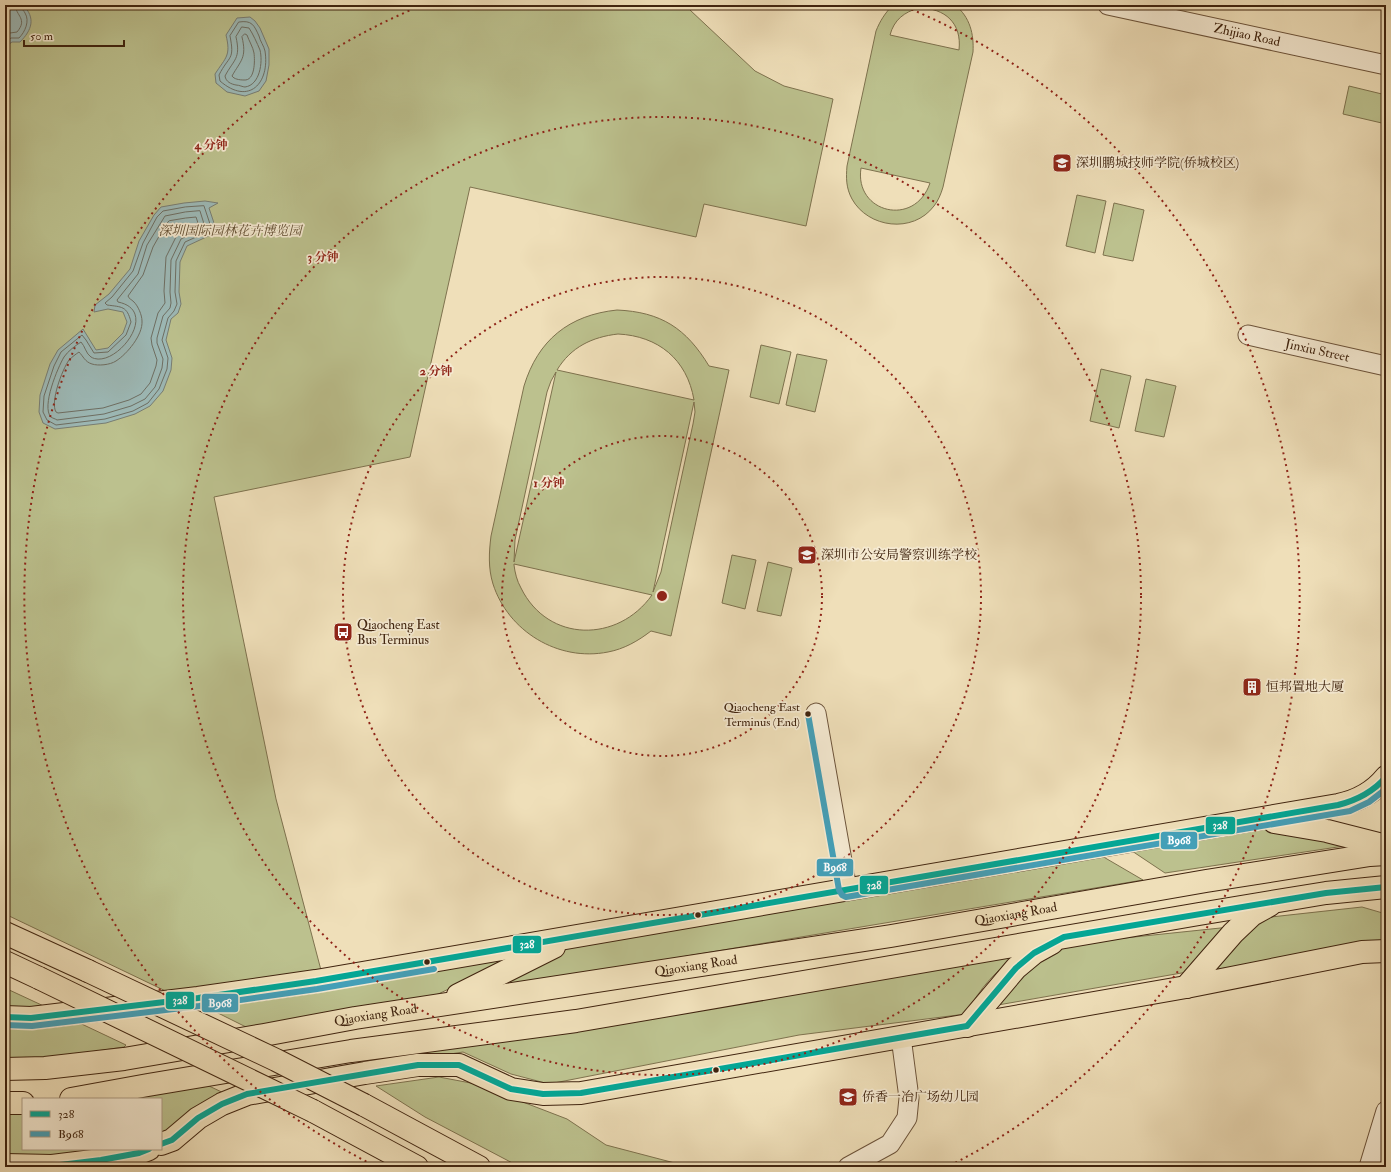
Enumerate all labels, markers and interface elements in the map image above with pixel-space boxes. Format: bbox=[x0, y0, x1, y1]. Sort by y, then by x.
street label: Zhijiao Road bbox=[1212, 20, 1282, 50]
scale bar bbox=[24, 22, 124, 48]
text: 50 m bbox=[30, 29, 54, 44]
text: 4 分钟 bbox=[194, 138, 228, 153]
school or university icon: 深圳鹏城技师学院(侨城校区) bbox=[1051, 152, 1073, 174]
place label: 深圳鹏城技师学院(侨城校区) bbox=[1076, 155, 1239, 171]
park label: 深圳国际园林花卉博览园 bbox=[158, 223, 303, 239]
text: 3 分钟 bbox=[307, 250, 339, 265]
street label: Jinxiu Street bbox=[1283, 335, 1351, 366]
text: 2 分钟 bbox=[420, 364, 452, 379]
text: 1 分钟 bbox=[534, 476, 564, 491]
school or university icon: 深圳市公安局警察训练学校 bbox=[796, 544, 818, 566]
place label: 深圳市公安局警察训练学校 bbox=[821, 547, 977, 563]
centre of rings bbox=[655, 589, 669, 603]
place label: Qiaocheng East Bus Terminus bbox=[357, 617, 440, 648]
bus stop icon: Qiaocheng East Bus Terminus bbox=[332, 621, 354, 643]
building icon: 恒邦置地大厦 bbox=[1241, 676, 1263, 698]
place label: 恒邦置地大厦 bbox=[1266, 679, 1344, 695]
place label: Qiaocheng East Terminus (End) bbox=[724, 700, 800, 730]
marker: Qiaocheng East Terminus (End) bbox=[803, 709, 813, 719]
line badge: 328 bbox=[1205, 816, 1236, 835]
text: 328 bbox=[1213, 819, 1228, 832]
line badge: B968 bbox=[1160, 831, 1198, 850]
text: B968 bbox=[1167, 834, 1192, 847]
line badge: B968 bbox=[816, 858, 854, 877]
text: B968 bbox=[823, 861, 848, 874]
line badge: 328 bbox=[859, 875, 889, 895]
text: 328 bbox=[867, 879, 882, 892]
street label: Qiaoxiang Road bbox=[973, 899, 1059, 929]
unlabelled marker bbox=[693, 910, 703, 920]
line badge: 328 bbox=[512, 935, 542, 954]
text: 328 bbox=[520, 938, 535, 951]
street label: Qiaoxiang Road bbox=[653, 952, 739, 980]
unlabelled marker bbox=[422, 957, 432, 967]
line badge: 328 bbox=[165, 991, 195, 1010]
line badge: B968 bbox=[201, 993, 239, 1013]
text: 328 bbox=[173, 994, 188, 1007]
text: B968 bbox=[208, 997, 233, 1010]
street label: Qiaoxiang Road bbox=[333, 1001, 419, 1030]
unlabelled marker bbox=[711, 1065, 721, 1075]
school or university icon: 侨香一冶广场幼儿园 bbox=[837, 1086, 859, 1108]
place label: 侨香一冶广场幼儿园 bbox=[862, 1089, 979, 1105]
legend bbox=[22, 1098, 162, 1150]
text: 328 bbox=[58, 1107, 75, 1122]
text: B968 bbox=[58, 1127, 84, 1142]

